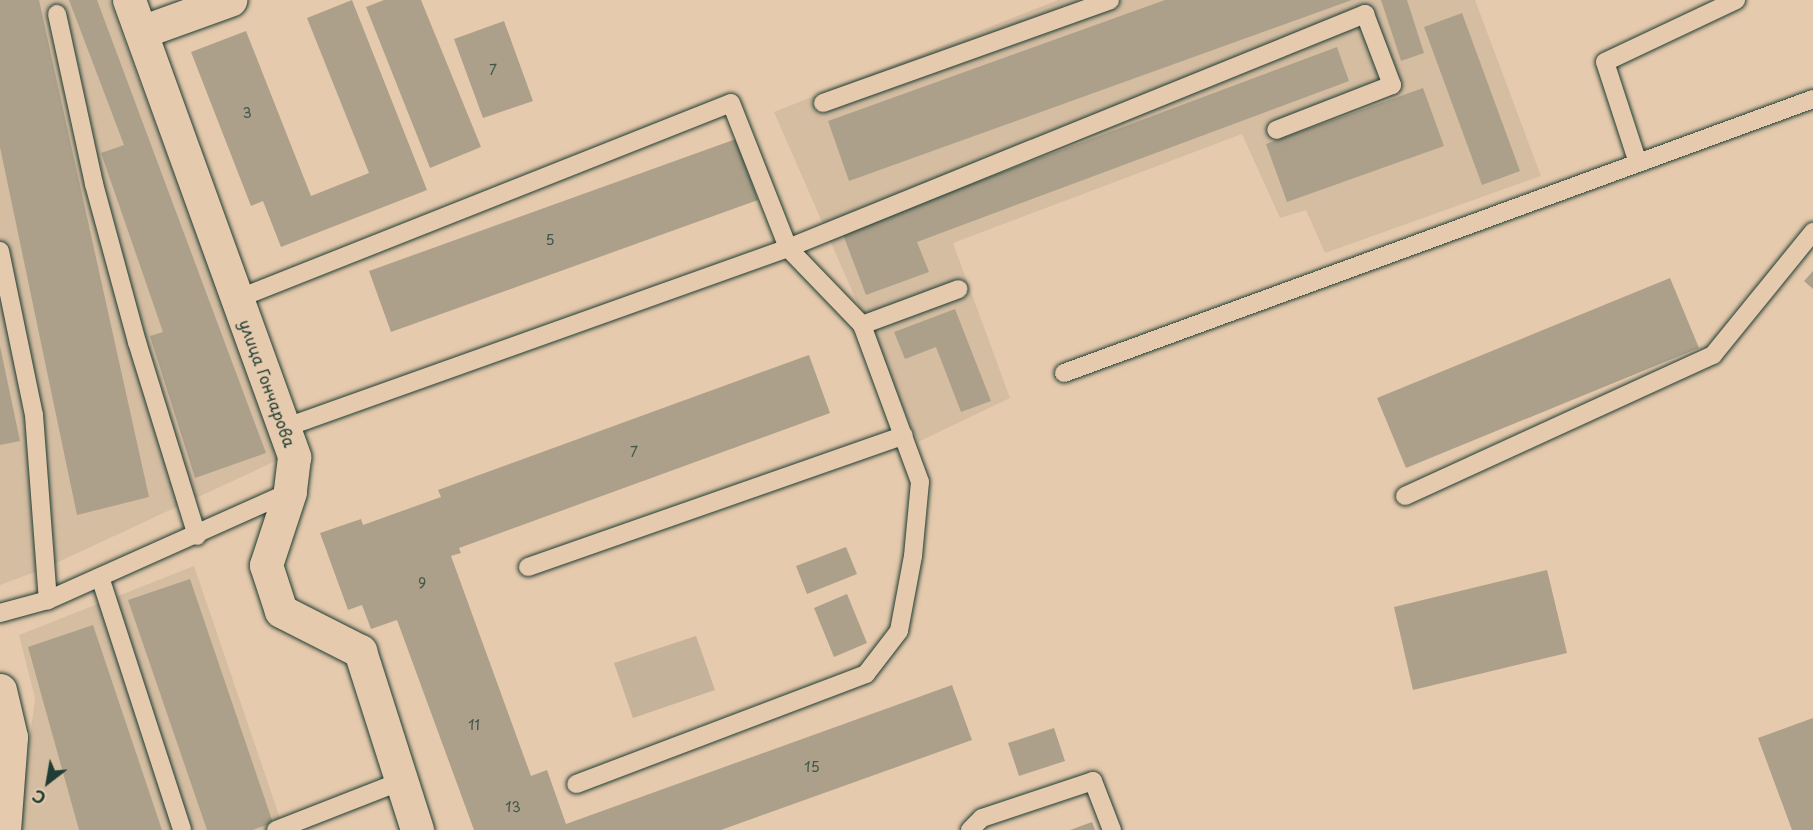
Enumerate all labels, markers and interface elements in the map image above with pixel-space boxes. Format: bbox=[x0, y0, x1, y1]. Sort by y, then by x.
house number: 7 bbox=[489, 62, 497, 78]
house number: 3 bbox=[242, 105, 252, 121]
house number: 5 bbox=[545, 232, 555, 248]
street label: улица Гончарова bbox=[236, 316, 300, 450]
house number: 7 bbox=[630, 444, 638, 460]
house number: 9 bbox=[418, 575, 426, 591]
house number: 11 bbox=[468, 717, 480, 733]
north arrow bbox=[18, 752, 78, 812]
house number: 15 bbox=[804, 759, 820, 775]
text: С bbox=[27, 784, 50, 811]
house number: 13 bbox=[505, 799, 521, 815]

